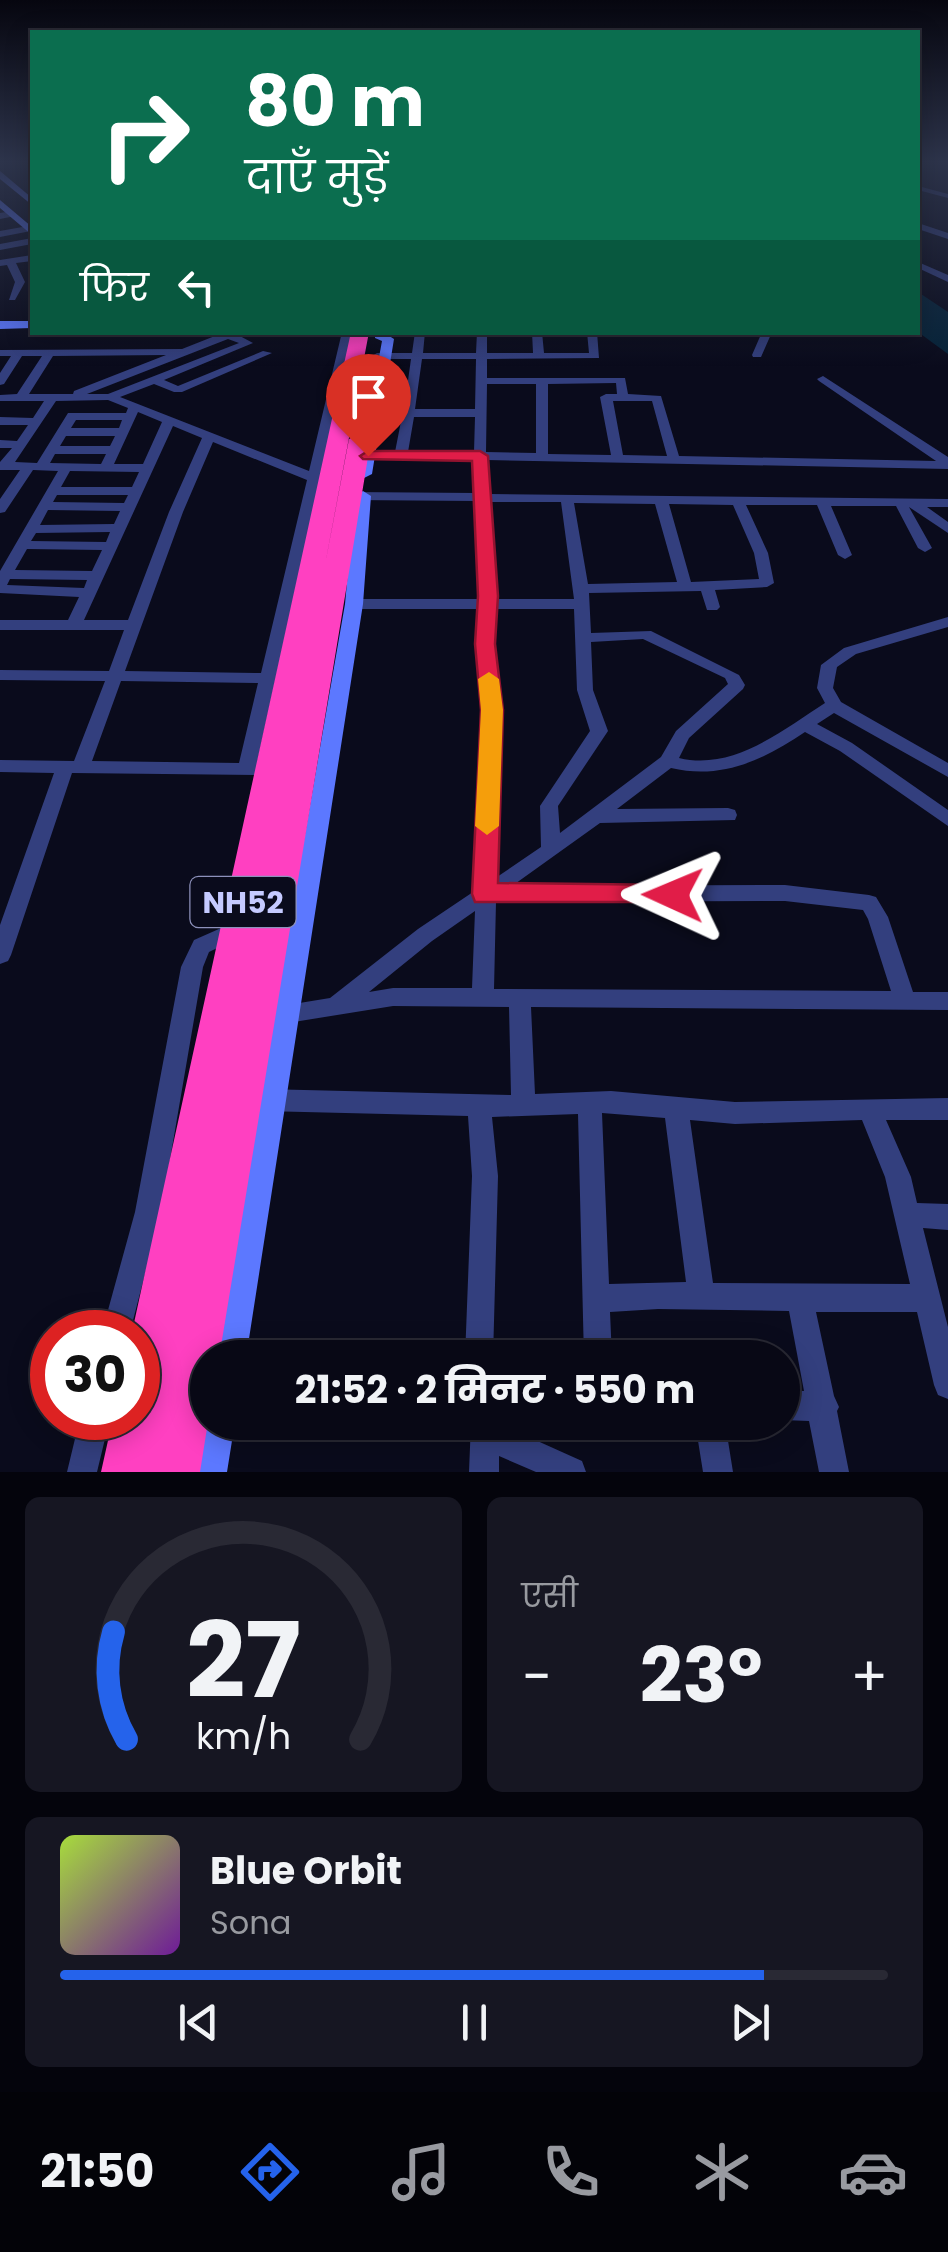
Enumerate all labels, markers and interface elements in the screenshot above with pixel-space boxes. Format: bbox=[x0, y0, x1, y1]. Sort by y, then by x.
text: 80 m bbox=[245, 52, 425, 151]
icon: right bbox=[80, 70, 210, 200]
text: दाएँ मुड़ें bbox=[245, 146, 388, 209]
icon: left bbox=[169, 260, 224, 315]
text: फिर bbox=[80, 261, 149, 314]
pin bbox=[326, 354, 411, 457]
icon: arrive bbox=[341, 369, 396, 424]
position arrow bbox=[621, 843, 725, 947]
road number: NH52 bbox=[190, 877, 296, 927]
speed limit sign: 30 bbox=[30, 1310, 160, 1440]
text: 21:52 · 2 मिनट · 550 m bbox=[295, 1363, 695, 1416]
text: एसी bbox=[522, 1573, 578, 1618]
text: 27 bbox=[186, 1588, 301, 1733]
text: 23° bbox=[640, 1623, 763, 1728]
text: − bbox=[522, 1638, 552, 1715]
text: + bbox=[850, 1638, 888, 1715]
text: km/h bbox=[196, 1711, 291, 1762]
text: Blue Orbit bbox=[210, 1844, 402, 1897]
text: Sona bbox=[210, 1900, 291, 1945]
icon: previous bbox=[171, 1995, 226, 2050]
icon: pause bbox=[447, 1995, 502, 2050]
icon: next bbox=[723, 1995, 778, 2050]
icon: directions bbox=[235, 2137, 305, 2207]
icon: music bbox=[386, 2137, 456, 2207]
icon: phone bbox=[536, 2137, 606, 2207]
icon: climate bbox=[687, 2137, 757, 2207]
icon: car bbox=[838, 2137, 908, 2207]
text: 21:50 bbox=[40, 2140, 154, 2203]

